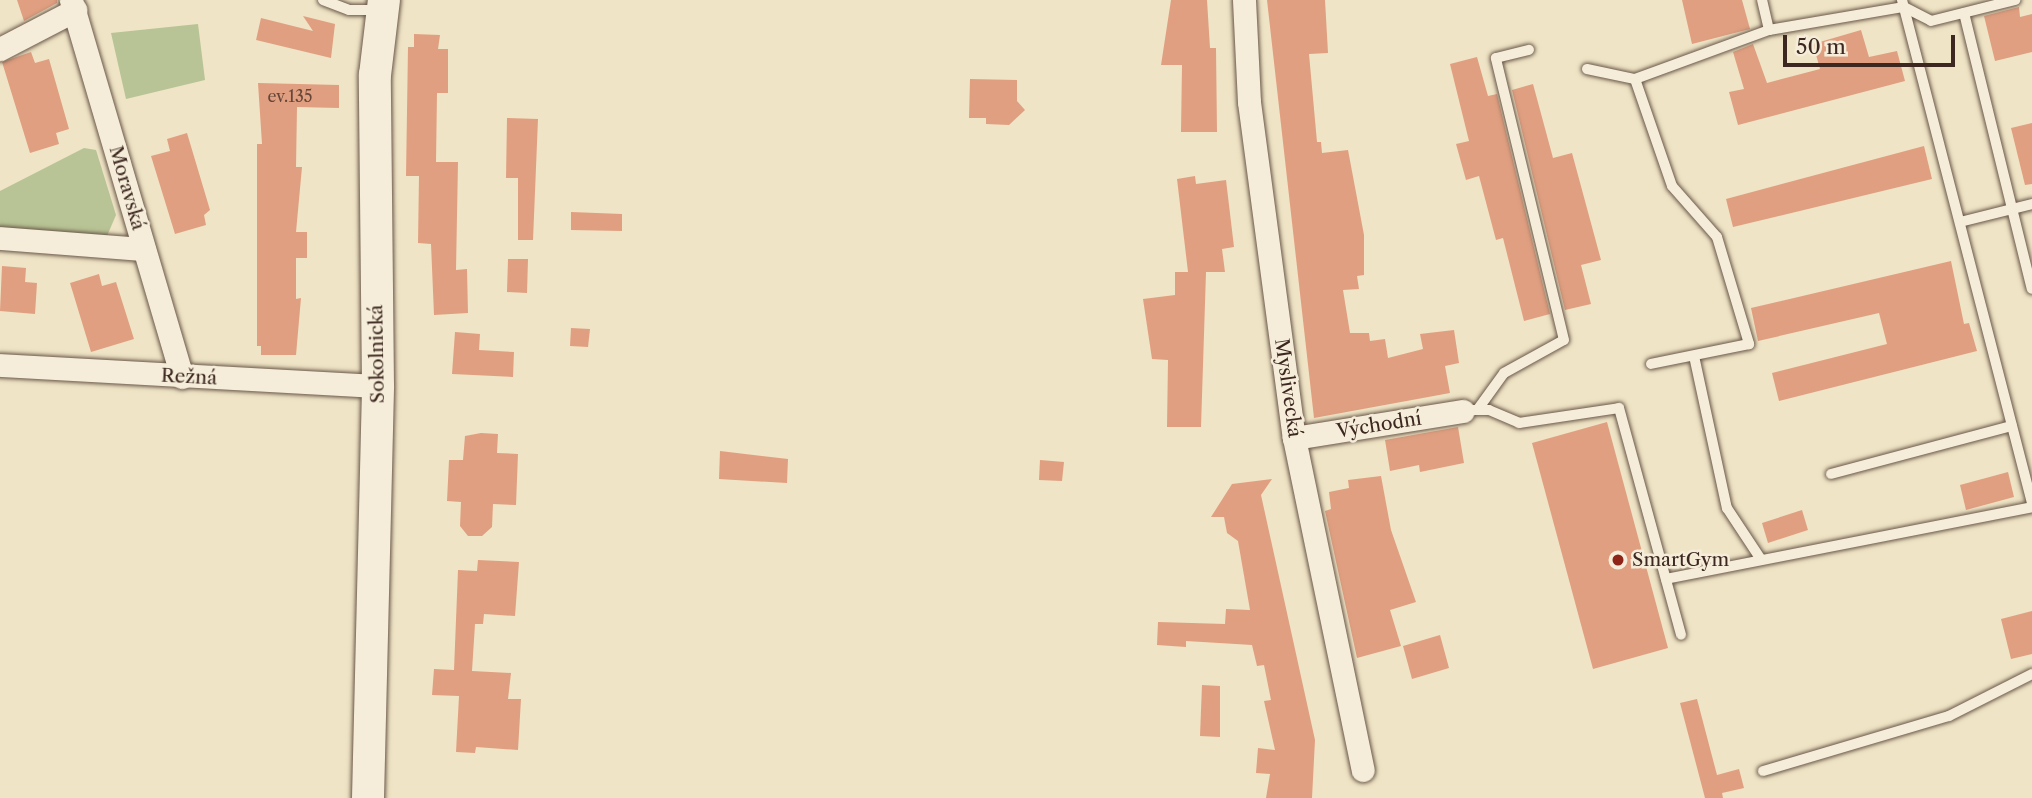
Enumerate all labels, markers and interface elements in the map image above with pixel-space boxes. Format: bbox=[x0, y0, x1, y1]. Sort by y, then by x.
scale bar bbox=[1787, 21, 1958, 65]
text: 50 m bbox=[1796, 34, 1846, 59]
house number: ev.135 bbox=[268, 86, 312, 106]
street label: Moravská bbox=[104, 143, 150, 233]
street label: Sokolnická bbox=[365, 304, 389, 404]
street label: Myslivecká bbox=[1270, 337, 1306, 439]
street label: Režná bbox=[160, 364, 218, 390]
street label: Východní bbox=[1335, 407, 1423, 443]
place label: SmartGym bbox=[1632, 549, 1729, 571]
marker: SmartGym bbox=[1610, 552, 1626, 568]

